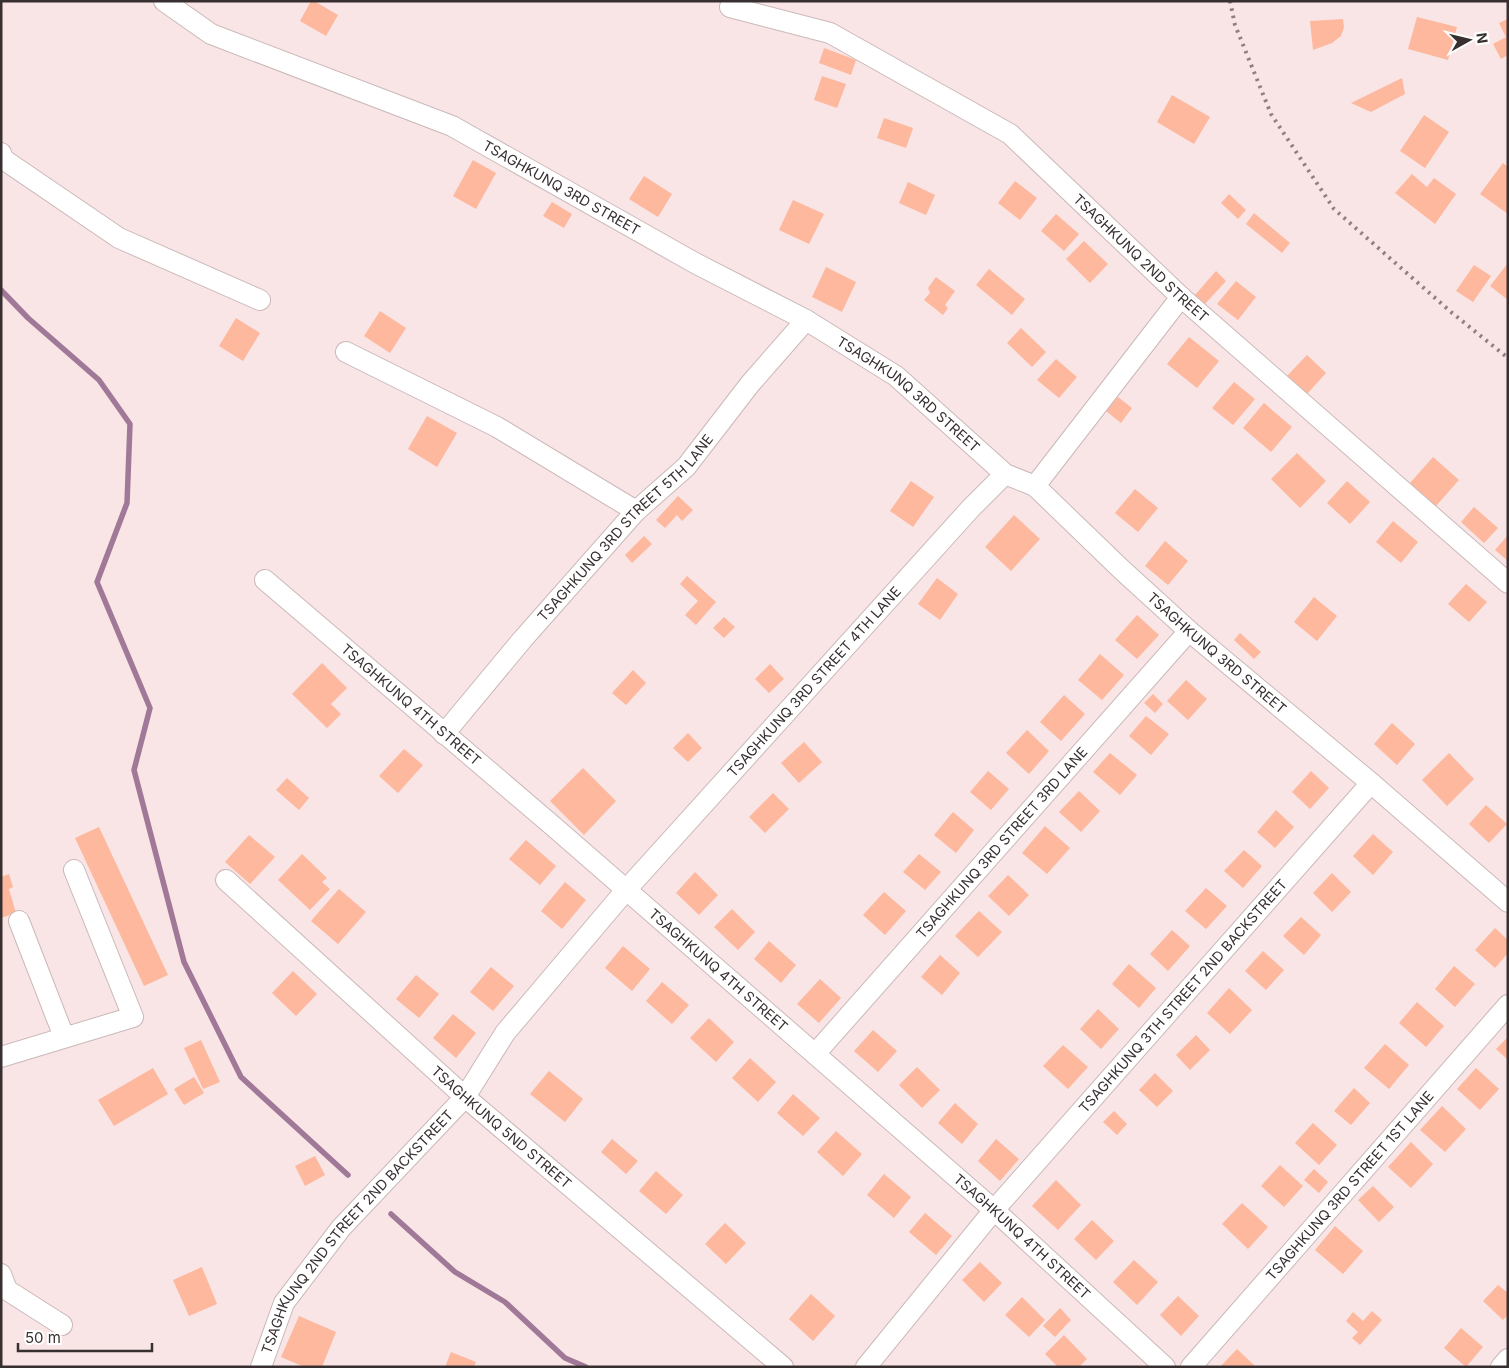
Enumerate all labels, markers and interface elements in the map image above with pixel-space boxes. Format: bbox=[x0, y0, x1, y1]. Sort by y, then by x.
north arrow bbox=[1444, 15, 1494, 65]
text: N bbox=[1473, 32, 1492, 45]
street label: TSAGHKUNQ 3RD STREET bbox=[480, 136, 643, 238]
street label: TSAGHKUNQ 2ND STREET bbox=[1070, 190, 1212, 325]
street label: TSAGHKUNQ 3RD STREET bbox=[834, 332, 984, 455]
street label: TSAGHKUNQ 3RD STREET 5TH LANE bbox=[534, 430, 716, 625]
street label: TSAGHKUNQ 3RD STREET 4TH LANE bbox=[723, 583, 904, 780]
street label: TSAGHKUNQ 3RD STREET bbox=[1144, 588, 1290, 717]
street label: TSAGHKUNQ 4TH STREET bbox=[338, 640, 485, 769]
street label: TSAGHKUNQ 3RD STREET 3RD LANE bbox=[912, 743, 1091, 942]
street label: TSAGHKUNQ 3TH STREET 2ND BACKSTREET bbox=[1075, 875, 1290, 1116]
street label: TSAGHKUNQ 4TH STREET bbox=[646, 905, 792, 1035]
street label: TSAGHKUNQ 5ND STREET bbox=[428, 1062, 575, 1192]
street label: TSAGHKUNQ 3RD STREET 1ST LANE bbox=[1262, 1087, 1437, 1283]
street label: TSAGHKUNQ 2ND STREET 2ND BACKSTREET bbox=[257, 1106, 456, 1356]
street label: TSAGHKUNQ 4TH STREET bbox=[950, 1170, 1094, 1302]
scale bar bbox=[18, 1320, 151, 1352]
text: 50 m bbox=[25, 1328, 61, 1347]

